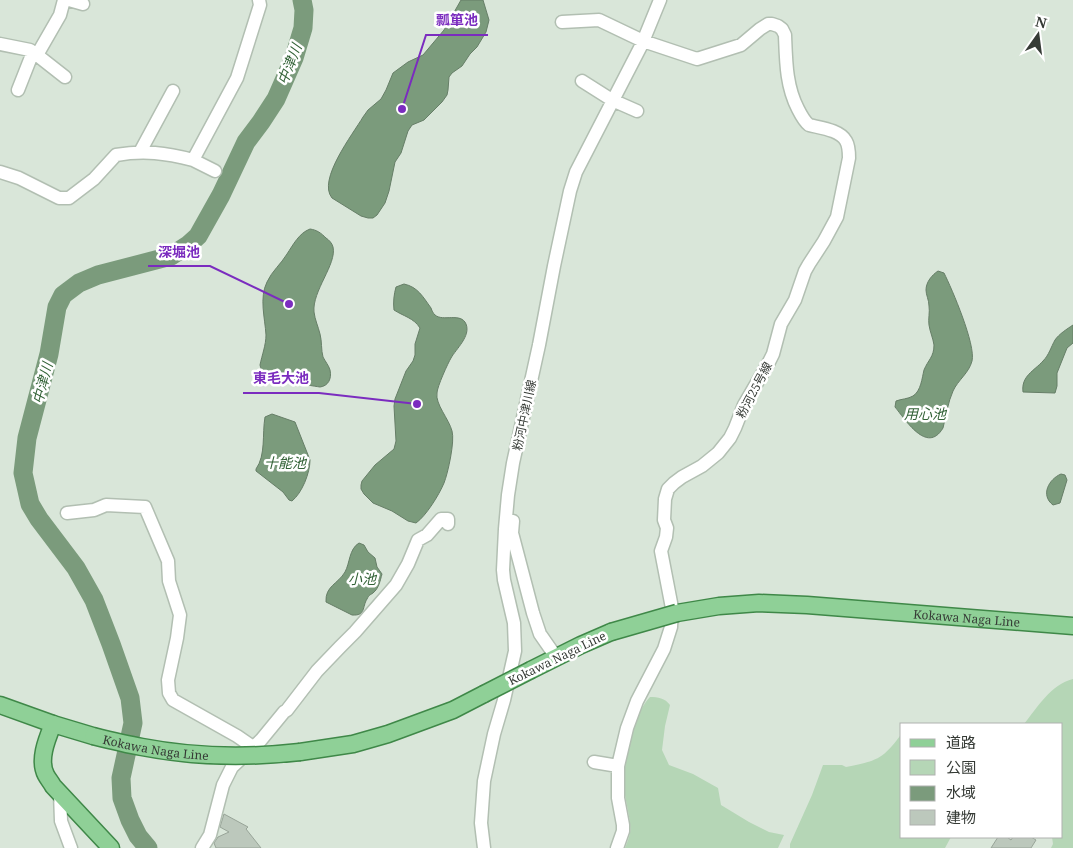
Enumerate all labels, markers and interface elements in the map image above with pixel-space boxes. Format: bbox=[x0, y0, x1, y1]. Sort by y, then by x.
callout: 瓢箪池 bbox=[426, 6, 488, 35]
text: 瓢箪池 bbox=[436, 10, 478, 29]
north arrow bbox=[1013, 10, 1063, 60]
text: N bbox=[1034, 11, 1049, 32]
water label: 中津川 bbox=[273, 39, 306, 87]
callout: 深堀池 bbox=[148, 237, 210, 266]
text: 深堀池 bbox=[158, 242, 200, 261]
water label: 中津川 bbox=[27, 358, 57, 406]
street label: 粉河25号線 bbox=[732, 359, 776, 421]
callout: 東毛大池 bbox=[243, 364, 319, 393]
text: 東毛大池 bbox=[253, 368, 309, 387]
street label: 粉河中津川線 bbox=[508, 378, 540, 452]
water label: 用心池 bbox=[904, 404, 948, 423]
water label: 十能池 bbox=[264, 453, 308, 472]
water label: 小池 bbox=[348, 569, 378, 588]
street label: Kokawa Naga Line bbox=[913, 605, 1021, 630]
street label: Kokawa Naga Line bbox=[505, 627, 609, 689]
legend bbox=[900, 723, 1063, 838]
street label: Kokawa Naga Line bbox=[101, 730, 209, 764]
text: 道路 bbox=[946, 732, 976, 752]
text: 公園 bbox=[946, 757, 976, 777]
text: 水域 bbox=[946, 782, 976, 802]
text: 建物 bbox=[946, 807, 976, 827]

